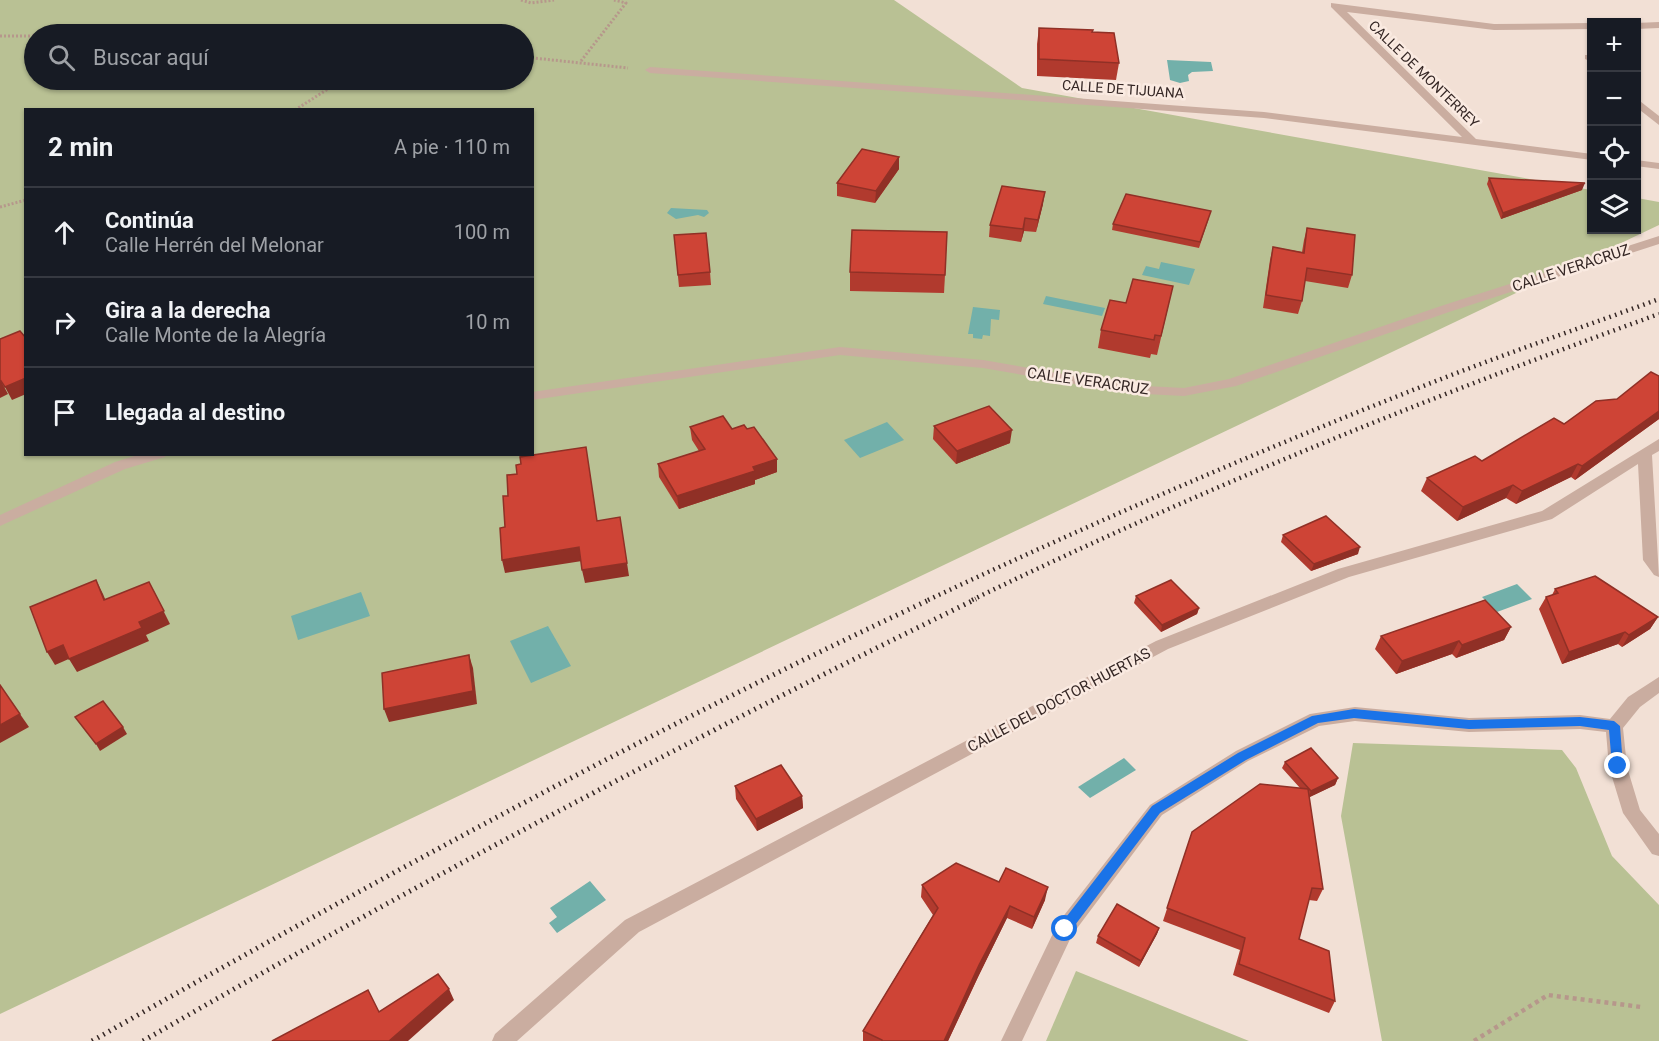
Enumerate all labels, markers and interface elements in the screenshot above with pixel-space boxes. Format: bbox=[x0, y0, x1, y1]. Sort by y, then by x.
street label: CALLE DE MONTERREY bbox=[1366, 17, 1483, 131]
map controls bbox=[1587, 18, 1641, 234]
button: + bbox=[1587, 18, 1641, 72]
search box bbox=[24, 24, 534, 90]
icon: search bbox=[45, 41, 78, 74]
text: Buscar aquí bbox=[93, 45, 209, 70]
button: − bbox=[1587, 72, 1641, 126]
street label: CALLE DE TIJUANA bbox=[1061, 77, 1185, 101]
button: locate bbox=[1587, 126, 1641, 180]
text: 2 min bbox=[48, 132, 113, 162]
text: A pie · 110 m bbox=[394, 135, 510, 159]
button: layers bbox=[1587, 180, 1641, 234]
text: Continúa bbox=[105, 208, 194, 233]
icon: ahead bbox=[48, 216, 81, 249]
text: 100 m bbox=[454, 220, 510, 244]
text: Calle Herrén del Melonar bbox=[105, 233, 324, 257]
street label: CALLE VERACRUZ bbox=[1510, 240, 1632, 296]
text: Gira a la derecha bbox=[105, 298, 271, 323]
icon: right bbox=[48, 306, 81, 339]
text: 10 m bbox=[465, 310, 510, 334]
text: Calle Monte de la Alegría bbox=[105, 323, 326, 347]
street label: CALLE VERACRUZ bbox=[1026, 364, 1150, 398]
icon: arrive bbox=[48, 396, 81, 429]
text: Llegada al destino bbox=[105, 400, 285, 425]
street label: CALLE DEL DOCTOR HUERTAS bbox=[964, 644, 1154, 756]
route end bbox=[1604, 752, 1630, 778]
route start bbox=[1051, 915, 1077, 941]

